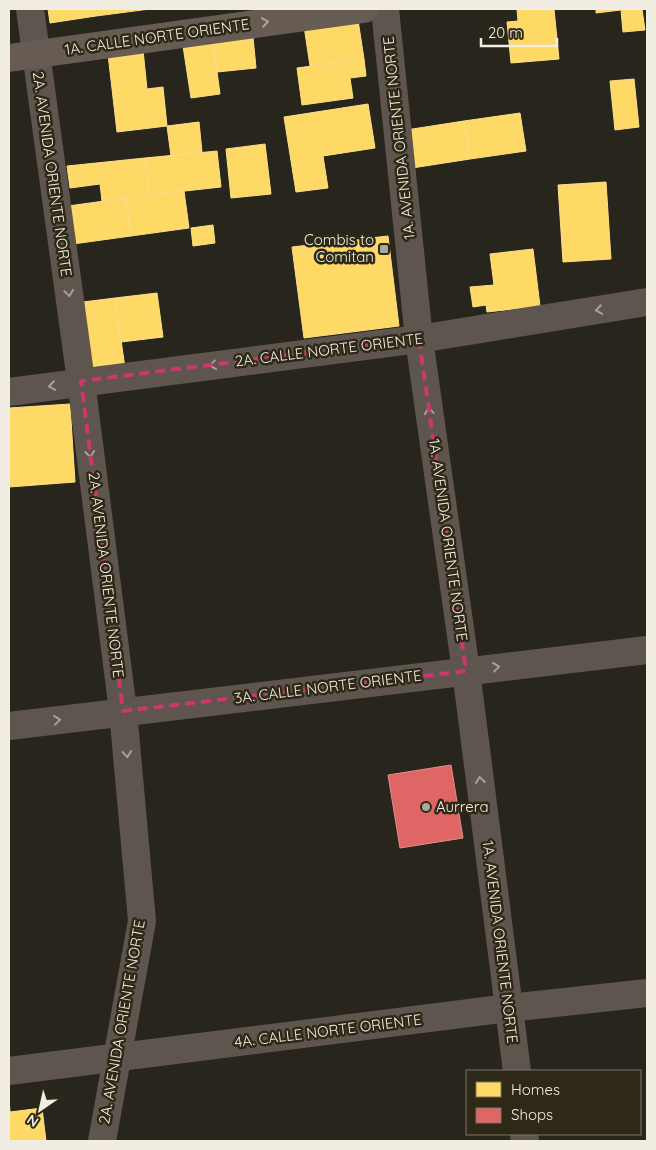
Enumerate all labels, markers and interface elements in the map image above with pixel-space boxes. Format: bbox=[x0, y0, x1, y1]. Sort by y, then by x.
street label: 1A. CALLE NORTE ORIENTE bbox=[63, 14, 251, 59]
scale bar bbox=[481, 15, 557, 47]
one-way arrow bbox=[261, 18, 269, 28]
text: 20 m bbox=[488, 23, 523, 42]
street label: 1A. AVENIDA ORIENTE NORTE bbox=[378, 35, 419, 241]
street label: 2A. AVENIDA ORIENTE NORTE bbox=[29, 70, 76, 278]
place label: Combis to Comitan bbox=[304, 230, 374, 266]
marker: Combis to Comitan bbox=[378, 243, 390, 255]
one-way arrow bbox=[63, 289, 73, 297]
one-way arrow bbox=[595, 304, 603, 315]
street label: 2A. CALLE NORTE ORIENTE bbox=[234, 329, 424, 370]
one-way arrow bbox=[209, 359, 217, 370]
one-way arrow bbox=[48, 380, 56, 390]
one-way arrow bbox=[424, 406, 435, 414]
street label: 1A. AVENIDA ORIENTE NORTE bbox=[425, 437, 472, 642]
one-way arrow bbox=[84, 450, 95, 458]
street label: 2A. AVENIDA ORIENTE NORTE bbox=[84, 471, 129, 679]
one-way arrow bbox=[493, 662, 501, 673]
street label: 3A. CALLE NORTE ORIENTE bbox=[233, 666, 423, 707]
one-way arrow bbox=[53, 715, 61, 726]
one-way arrow bbox=[121, 751, 132, 759]
one-way arrow bbox=[475, 775, 486, 783]
place label: Aurrera bbox=[436, 797, 488, 816]
marker: Aurrera bbox=[420, 801, 432, 813]
street label: 1A. AVENIDA ORIENTE NORTE bbox=[479, 839, 522, 1044]
street label: 2A. AVENIDA ORIENTE NORTE bbox=[94, 918, 149, 1126]
street label: 4A. CALLE NORTE ORIENTE bbox=[233, 1010, 423, 1051]
legend bbox=[466, 1070, 641, 1135]
text: Homes bbox=[511, 1080, 560, 1099]
north arrow bbox=[15, 1085, 65, 1135]
text: Shops bbox=[511, 1105, 553, 1124]
text: N bbox=[23, 1110, 42, 1131]

